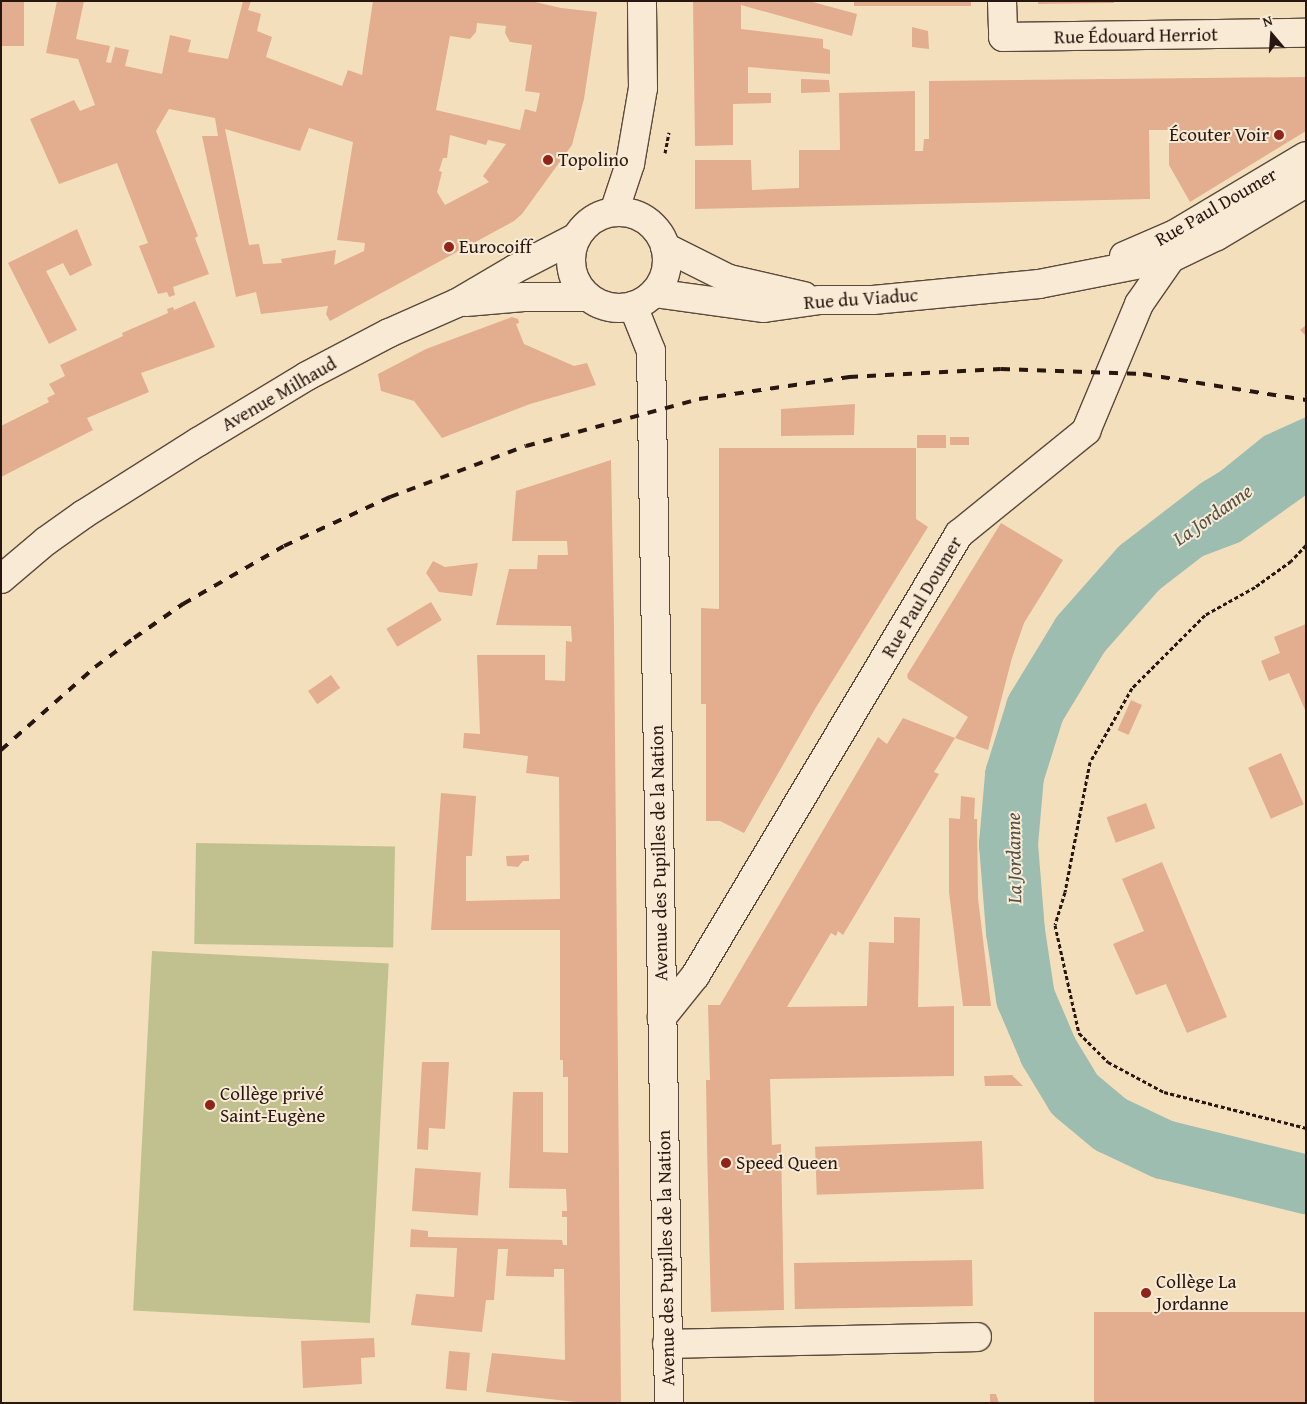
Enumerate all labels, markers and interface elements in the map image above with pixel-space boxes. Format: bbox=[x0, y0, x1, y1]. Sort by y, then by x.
north arrow bbox=[1247, 10, 1297, 60]
text: N bbox=[1260, 10, 1275, 32]
street label: Rue Édouard Herriot bbox=[1054, 23, 1218, 49]
place label: Écouter Voir bbox=[1169, 124, 1269, 146]
marker: Écouter Voir bbox=[1273, 129, 1285, 141]
place label: Topolino bbox=[558, 149, 629, 171]
marker: Topolino bbox=[542, 154, 554, 166]
street label: Rue Paul Doumer bbox=[1151, 163, 1281, 251]
place label: Eurocoiff bbox=[459, 236, 532, 258]
marker: Eurocoiff bbox=[443, 241, 455, 253]
street label: Rue du Viaduc bbox=[803, 284, 919, 314]
street label: Avenue Milhaud bbox=[217, 352, 341, 436]
water label: La Jordanne bbox=[1168, 478, 1256, 550]
street label: Rue Paul Doumer bbox=[877, 532, 967, 662]
street label: Avenue des Pupilles de la Nation bbox=[645, 725, 673, 981]
water label: La Jordanne bbox=[1000, 812, 1026, 904]
place label: Collège privé Saint-Eugène bbox=[220, 1083, 325, 1127]
marker: Collège privé Saint-Eugène bbox=[204, 1099, 216, 1111]
street label: Avenue des Pupilles de la Nation bbox=[652, 1130, 680, 1386]
place label: Speed Queen bbox=[736, 1152, 838, 1174]
marker: Speed Queen bbox=[720, 1157, 732, 1169]
place label: Collège La Jordanne bbox=[1156, 1271, 1236, 1315]
marker: Collège La Jordanne bbox=[1140, 1287, 1152, 1299]

